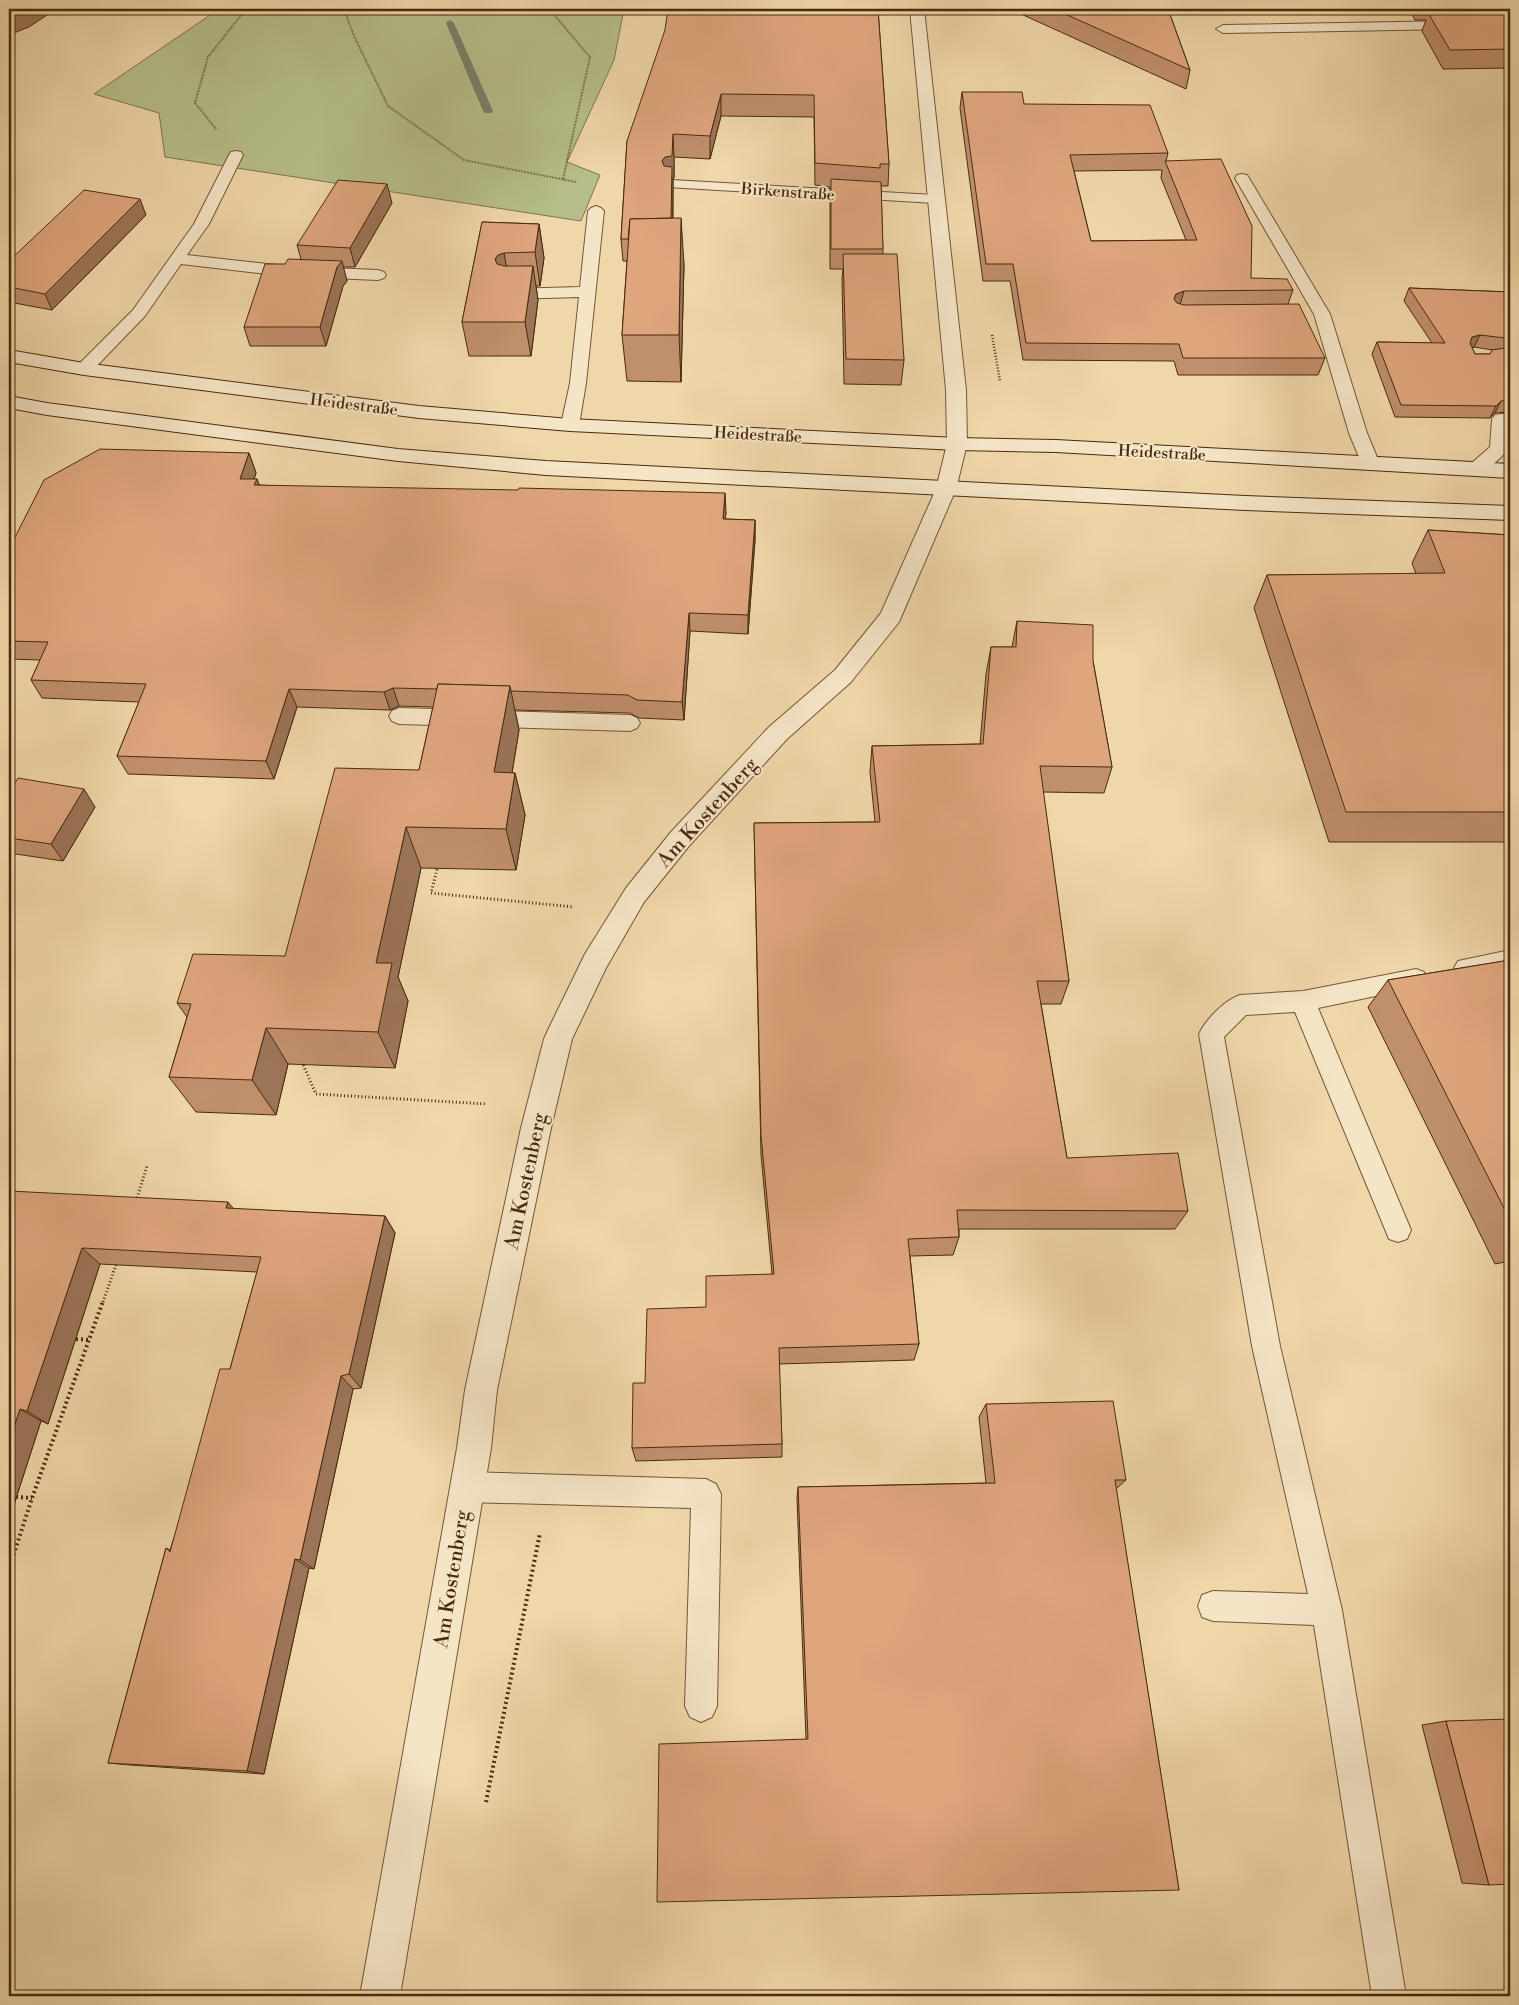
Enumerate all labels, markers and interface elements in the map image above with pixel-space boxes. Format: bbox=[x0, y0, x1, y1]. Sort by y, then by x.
street label: Birkenstraße bbox=[739, 179, 835, 205]
street label: Heidestraße bbox=[309, 390, 399, 420]
street label: Heidestraße bbox=[713, 423, 802, 447]
street label: Heidestraße bbox=[1117, 441, 1206, 465]
street label: Am Kostenberg bbox=[652, 752, 764, 874]
street label: Am Kostenberg bbox=[500, 1110, 553, 1253]
street label: Am Kostenberg bbox=[429, 1508, 476, 1651]

